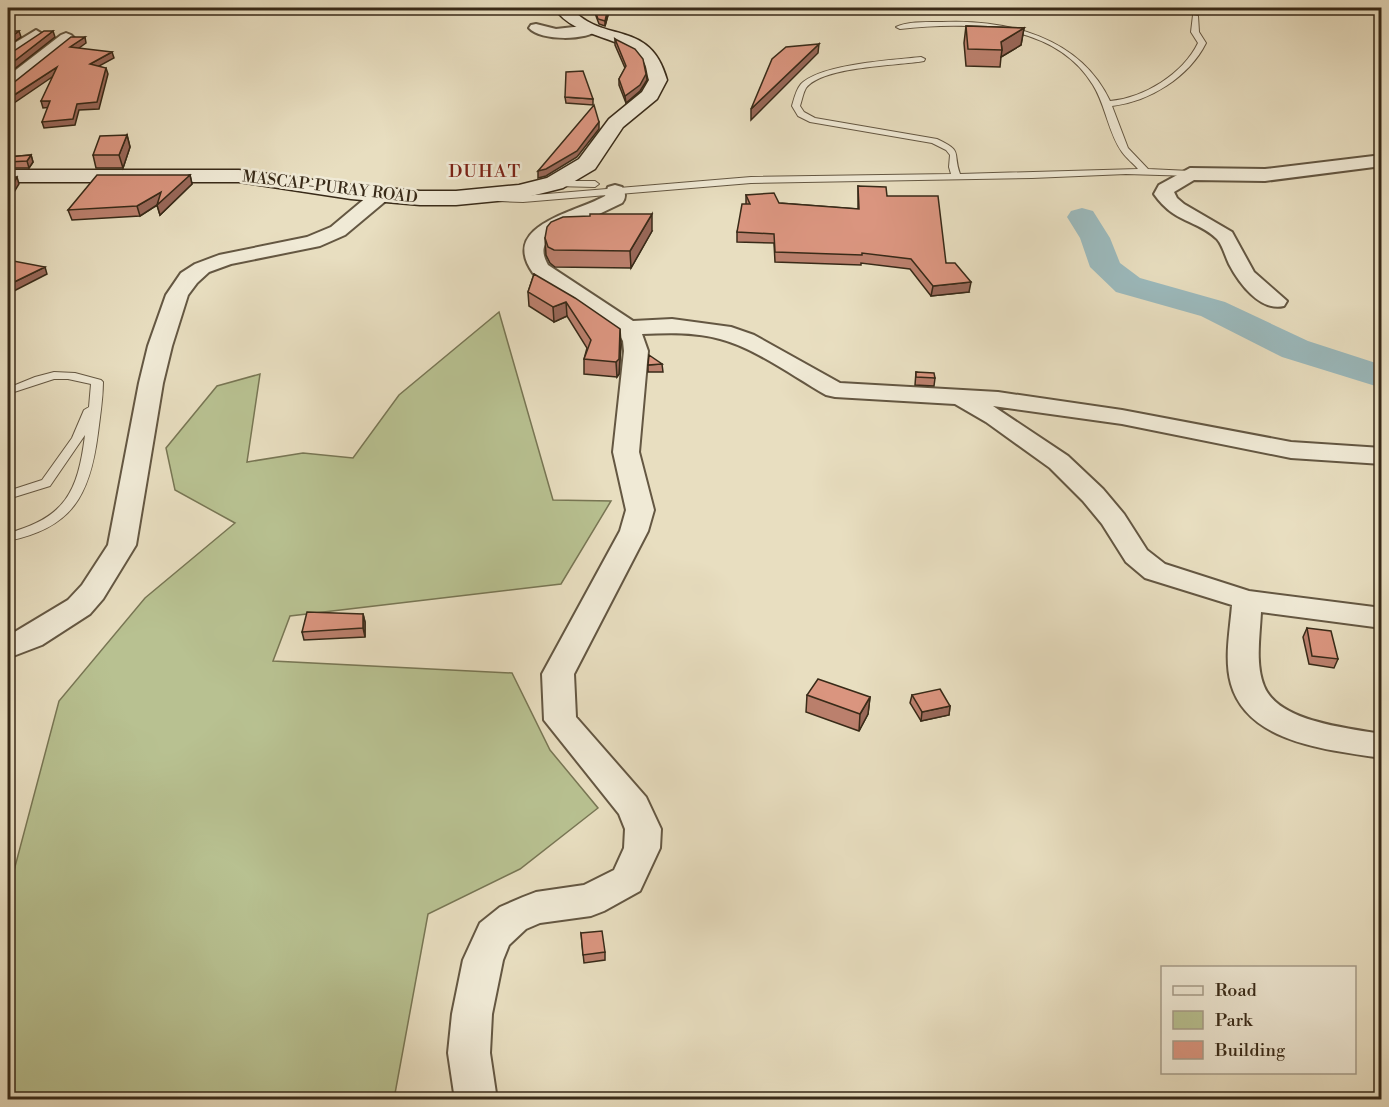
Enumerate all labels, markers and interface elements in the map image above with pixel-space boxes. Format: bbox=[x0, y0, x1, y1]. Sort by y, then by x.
district label: DUHAT bbox=[448, 160, 522, 183]
street label: MASCAP-PURAY ROAD bbox=[241, 166, 419, 208]
legend bbox=[1161, 966, 1356, 1074]
text: Road bbox=[1215, 979, 1258, 1002]
text: Park bbox=[1215, 1009, 1254, 1032]
text: Building bbox=[1214, 1039, 1286, 1062]

